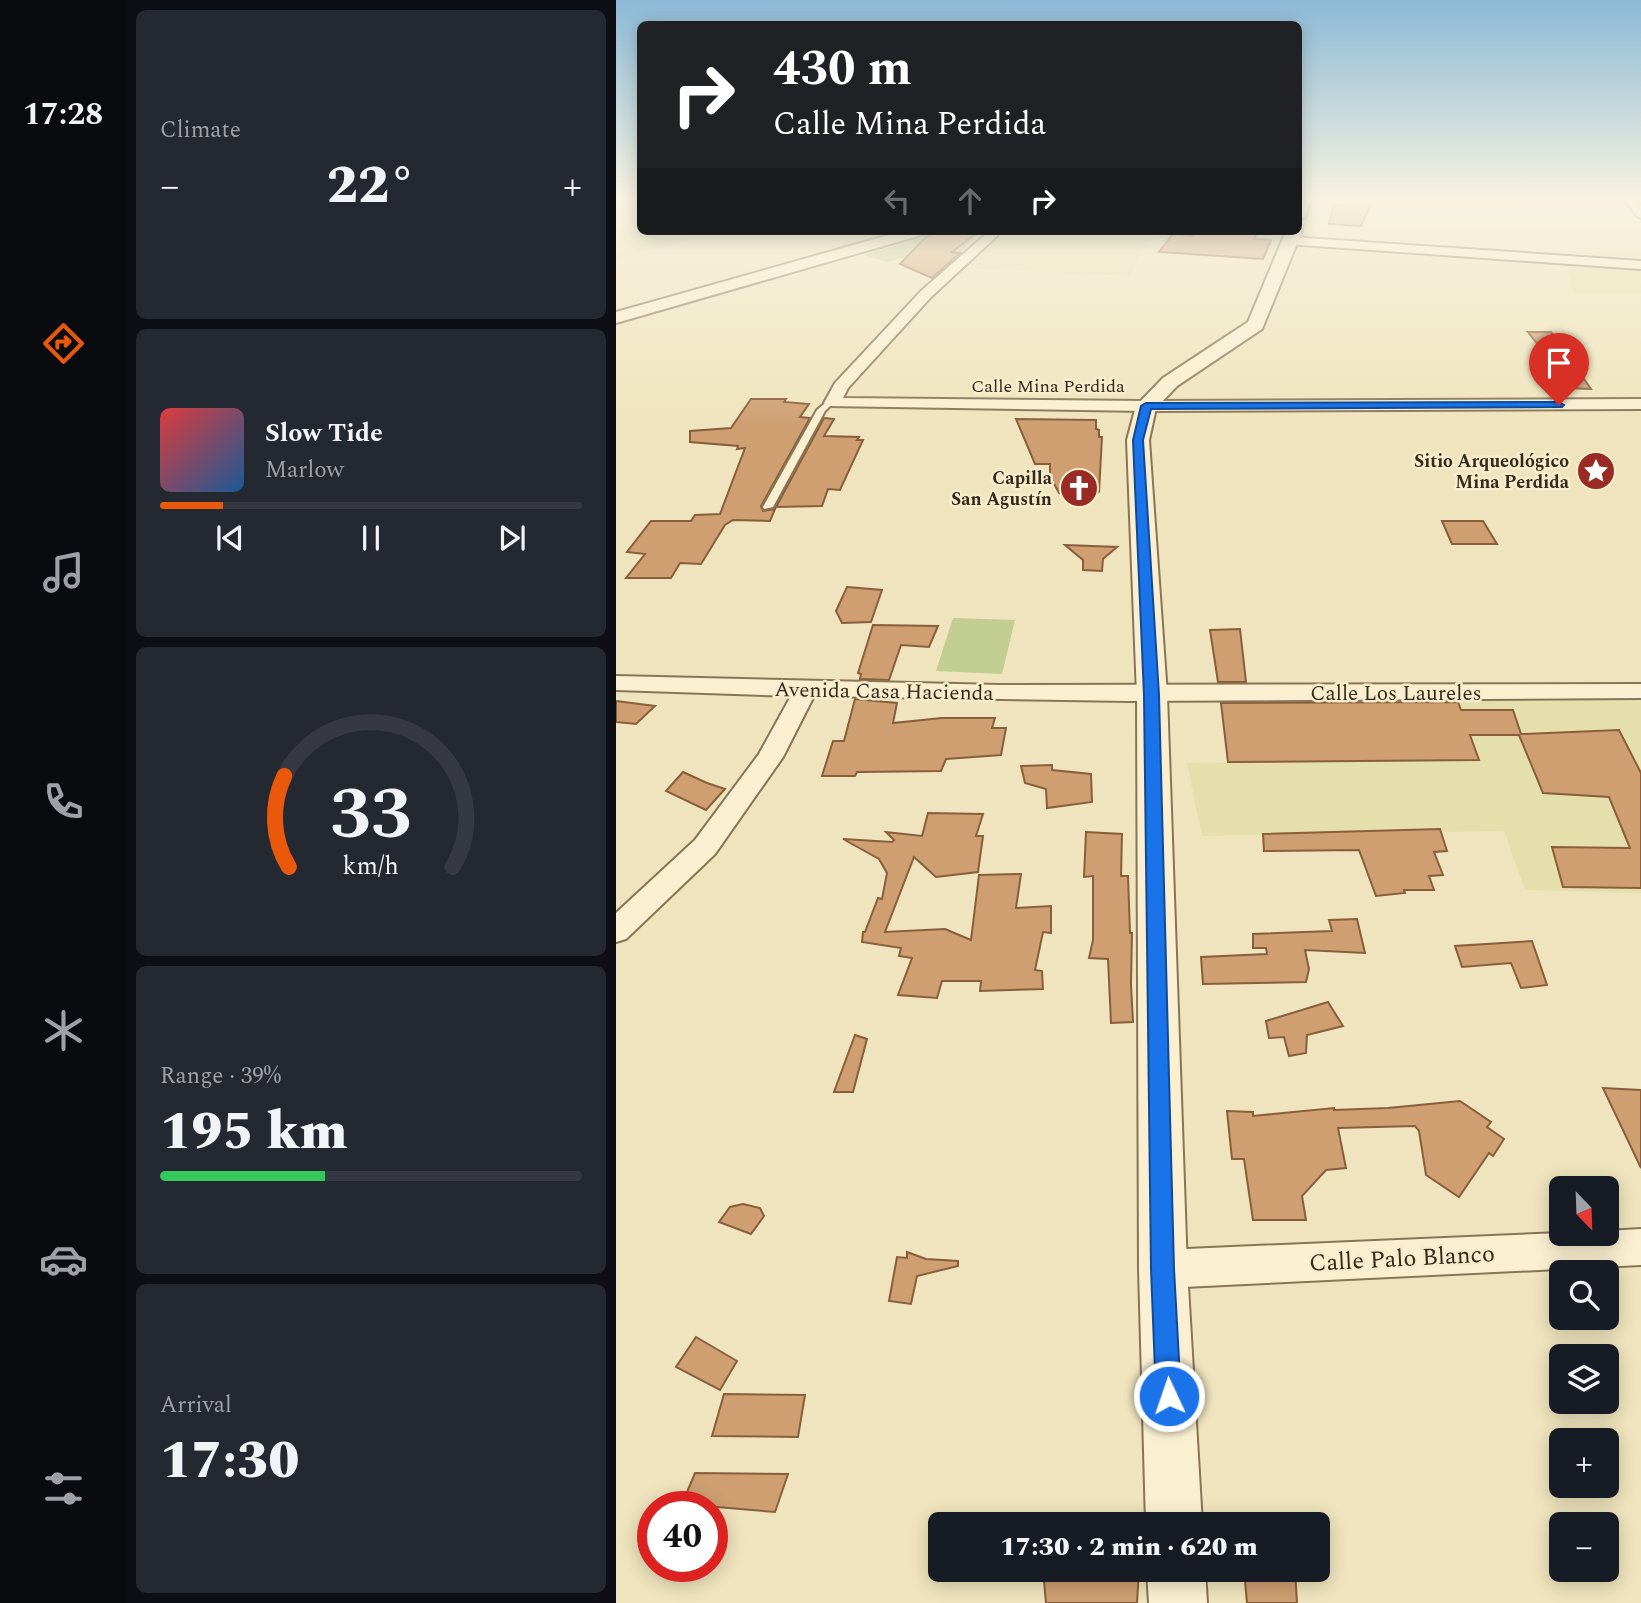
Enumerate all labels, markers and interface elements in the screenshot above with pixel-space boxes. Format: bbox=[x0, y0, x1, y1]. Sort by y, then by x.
text: 430 m bbox=[773, 32, 912, 107]
icon: right bbox=[658, 49, 749, 140]
text: 17:28 bbox=[23, 90, 103, 139]
text: Calle Mina Perdida bbox=[773, 100, 1046, 149]
text: Climate bbox=[160, 113, 241, 148]
text: 22° bbox=[327, 147, 415, 226]
text: − bbox=[160, 158, 179, 216]
text: + bbox=[563, 158, 582, 216]
icon: left bbox=[878, 182, 916, 220]
icon: ahead bbox=[951, 182, 989, 220]
icon: right bbox=[1024, 182, 1062, 220]
icon: directions bbox=[39, 319, 88, 368]
pin bbox=[1529, 333, 1589, 405]
icon: arrive bbox=[1540, 344, 1578, 382]
street label: Calle Mina Perdida bbox=[971, 373, 1125, 400]
text: Slow Tide bbox=[265, 413, 383, 453]
place label: Sitio Arqueológico Mina Perdida bbox=[1414, 448, 1570, 496]
place icon: Sitio Arqueológico Mina Perdida bbox=[1575, 450, 1617, 492]
text: Marlow bbox=[265, 453, 344, 488]
place label: Capilla San Agustín bbox=[951, 465, 1053, 513]
church icon: Capilla San Agustín bbox=[1058, 467, 1100, 509]
icon: previous bbox=[211, 519, 249, 557]
icon: pause bbox=[352, 519, 390, 557]
icon: next bbox=[493, 519, 531, 557]
icon: music bbox=[39, 548, 88, 597]
street label: Avenida Casa Hacienda bbox=[774, 674, 995, 710]
street label: Calle Los Laureles bbox=[1310, 678, 1482, 710]
text: 33 bbox=[330, 761, 412, 872]
icon: phone bbox=[39, 777, 88, 826]
text: km/h bbox=[343, 848, 399, 886]
icon: climate bbox=[39, 1006, 88, 1055]
text: Range · 39% bbox=[160, 1059, 281, 1094]
text: 195 km bbox=[160, 1093, 348, 1172]
north arrow bbox=[1549, 1176, 1619, 1246]
map controls bbox=[1549, 1176, 1619, 1582]
icon: car bbox=[39, 1235, 88, 1284]
street label: Calle Palo Blanco bbox=[1308, 1236, 1496, 1282]
button: search bbox=[1549, 1260, 1619, 1330]
button: layers bbox=[1549, 1344, 1619, 1414]
position arrow bbox=[1132, 1359, 1206, 1433]
text: Arrival bbox=[160, 1388, 232, 1423]
text: 17:30 bbox=[160, 1422, 299, 1501]
button: + bbox=[1549, 1428, 1619, 1498]
icon: filters bbox=[39, 1464, 88, 1513]
speed limit sign: 40 bbox=[637, 1491, 728, 1582]
button: − bbox=[1549, 1512, 1619, 1582]
text: 17:30 · 2 min · 620 m bbox=[1000, 1527, 1258, 1567]

